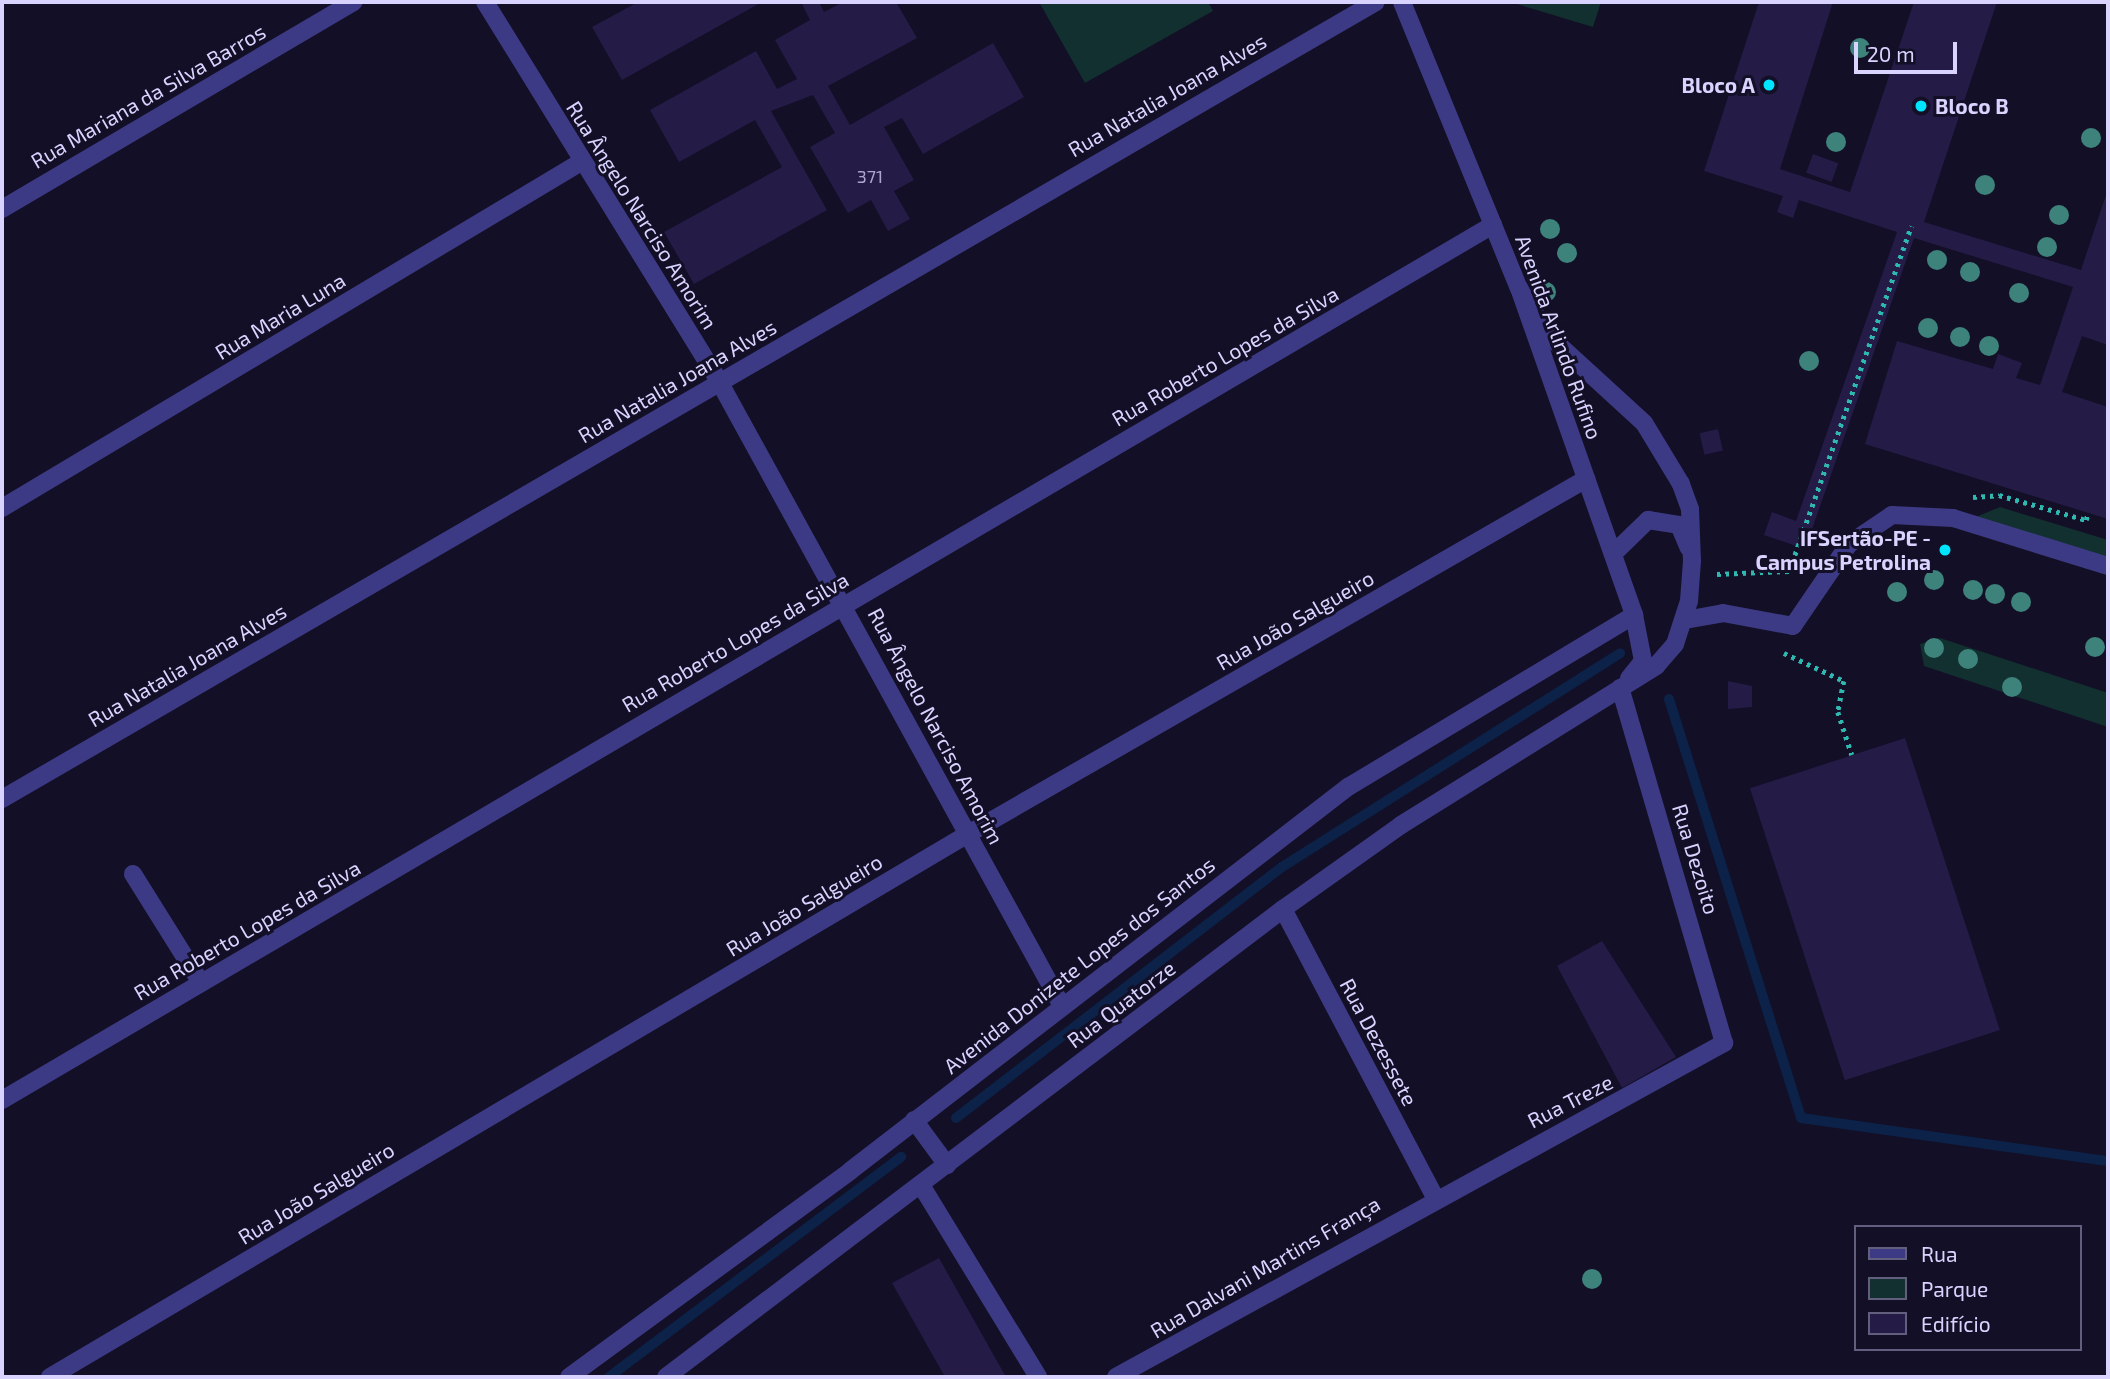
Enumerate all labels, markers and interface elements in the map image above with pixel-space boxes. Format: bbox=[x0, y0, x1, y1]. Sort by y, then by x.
street label: Rua Mariana da Silva Barros bbox=[26, 18, 270, 174]
street label: Rua Natalia Joana Alves bbox=[1063, 28, 1271, 162]
scale bar bbox=[1858, 28, 1961, 72]
text: 20 m bbox=[1867, 41, 1915, 66]
place label: Bloco A bbox=[1681, 72, 1755, 98]
marker: Bloco A bbox=[1761, 77, 1777, 93]
place label: Bloco B bbox=[1935, 93, 2009, 119]
street label: Rua Ângelo Narciso Amorim bbox=[561, 96, 723, 334]
marker: Bloco B bbox=[1913, 98, 1929, 114]
house number: 371 bbox=[857, 165, 883, 187]
street label: Avenida Arlindo Rufino bbox=[1510, 231, 1608, 443]
street label: Rua Maria Luna bbox=[210, 267, 350, 365]
street label: Rua Roberto Lopes da Silva bbox=[1107, 281, 1343, 431]
street label: Rua Natalia Joana Alves bbox=[573, 314, 781, 448]
place label: IFSertão-PE - Campus Petrolina bbox=[1756, 525, 1931, 575]
marker: IFSertão-PE - Campus Petrolina bbox=[1937, 542, 1953, 558]
street label: Rua João Salgueiro bbox=[1212, 565, 1378, 675]
street label: Rua Roberto Lopes da Silva bbox=[617, 567, 853, 717]
street label: Rua Natalia Joana Alves bbox=[83, 598, 291, 732]
street label: Rua Ângelo Narciso Amorim bbox=[863, 603, 1009, 849]
street label: Rua Dezoito bbox=[1667, 801, 1725, 917]
street label: Rua João Salgueiro bbox=[721, 848, 887, 962]
street label: Avenida Donizete Lopes dos Santos bbox=[939, 851, 1219, 1079]
street label: Rua Roberto Lopes da Silva bbox=[129, 855, 365, 1005]
street label: Rua Quatorze bbox=[1062, 955, 1180, 1053]
street label: Rua Dezessete bbox=[1335, 974, 1423, 1110]
street label: Rua Treze bbox=[1523, 1069, 1617, 1133]
street label: Rua João Salgueiro bbox=[233, 1136, 399, 1250]
street label: Rua Dalvani Martins França bbox=[1146, 1191, 1384, 1343]
legend bbox=[1854, 1225, 2082, 1351]
text: Rua bbox=[1921, 1241, 1957, 1266]
text: Parque bbox=[1921, 1276, 1988, 1301]
text: Edifício bbox=[1921, 1311, 1991, 1336]

